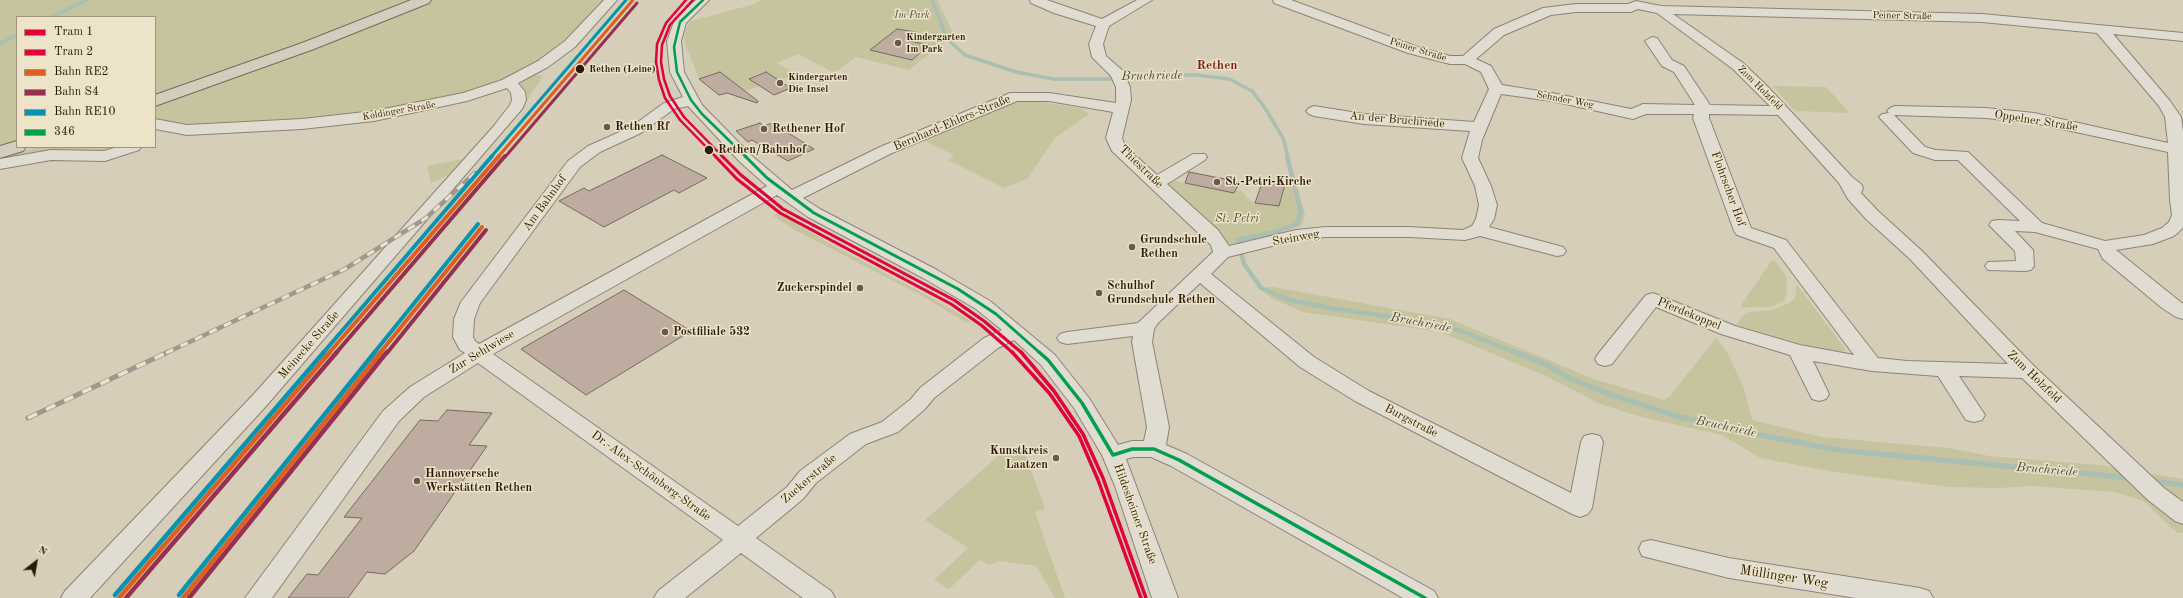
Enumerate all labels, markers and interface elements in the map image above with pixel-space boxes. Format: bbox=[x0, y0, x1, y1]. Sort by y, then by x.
park label: Im Park bbox=[894, 9, 930, 21]
street label: Peiner Straße bbox=[1872, 9, 1932, 23]
legend bbox=[16, 16, 156, 148]
text: Tram 1 bbox=[54, 26, 93, 38]
place label: Kindergarten Im Park bbox=[906, 31, 966, 54]
street label: Peiner Straße bbox=[1388, 36, 1448, 64]
marker: Kindergarten Im Park bbox=[893, 38, 903, 48]
text: Tram 2 bbox=[54, 46, 93, 58]
district label: Rethen bbox=[1196, 58, 1238, 74]
marker: Rethen (Leine) bbox=[574, 63, 586, 75]
place label: Rethen (Leine) bbox=[589, 63, 655, 75]
street label: Zum Holzfeld bbox=[1735, 63, 1785, 113]
text: Bahn RE2 bbox=[54, 66, 108, 78]
water label: Bruchriede bbox=[1121, 68, 1183, 84]
place label: Kindergarten Die Insel bbox=[788, 71, 848, 94]
marker: Kindergarten Die Insel bbox=[775, 78, 785, 88]
text: Bahn S4 bbox=[54, 86, 99, 98]
street label: Sehnder Weg bbox=[1535, 89, 1595, 111]
street label: Bernhard-Ehlers-Straße bbox=[891, 92, 1013, 154]
street label: Koldinger Straße bbox=[362, 99, 436, 123]
text: Bahn RE10 bbox=[54, 106, 115, 118]
street label: Oppelner Straße bbox=[1993, 107, 2079, 135]
street label: An der Bruchriede bbox=[1349, 109, 1445, 131]
place label: Rethen Rf bbox=[615, 120, 669, 134]
marker: Rethen Rf bbox=[602, 122, 612, 132]
place label: Rethener Hof bbox=[772, 122, 844, 136]
marker: Rethener Hof bbox=[759, 124, 769, 134]
text: 346 bbox=[54, 126, 75, 138]
street label: Thiestraße bbox=[1116, 142, 1166, 192]
place label: Rethen/Bahnhof bbox=[718, 143, 806, 157]
marker: Rethen/Bahnhof bbox=[703, 144, 715, 156]
street label: Flohrscher Hof bbox=[1708, 149, 1748, 229]
street label: Am Bahnhof bbox=[520, 172, 570, 234]
place label: St.-Petri-Kirche bbox=[1225, 175, 1312, 189]
marker: St.-Petri-Kirche bbox=[1212, 177, 1222, 187]
park label: St. Petri bbox=[1215, 212, 1259, 226]
street label: Steinweg bbox=[1271, 227, 1321, 249]
place label: Grundschule Rethen bbox=[1140, 233, 1207, 261]
marker: Grundschule Rethen bbox=[1127, 242, 1137, 252]
place label: Schulhof Grundschule Rethen bbox=[1107, 279, 1215, 307]
place label: Zuckerspindel bbox=[777, 281, 852, 295]
marker: Zuckerspindel bbox=[855, 283, 865, 293]
marker: Schulhof Grundschule Rethen bbox=[1094, 288, 1104, 298]
street label: Pferdekoppel bbox=[1655, 295, 1723, 333]
street label: Meinecke Straße bbox=[276, 308, 342, 382]
water label: Bruchriede bbox=[1389, 309, 1453, 337]
place label: Postfiliale 532 bbox=[673, 325, 750, 339]
street label: Zur Sehlwiese bbox=[447, 327, 517, 377]
marker: Postfiliale 532 bbox=[660, 327, 670, 337]
street label: Zum Holzfeld bbox=[2004, 347, 2064, 407]
street label: Burgstraße bbox=[1382, 401, 1440, 441]
water label: Bruchriede bbox=[1694, 413, 1758, 441]
street label: Dr.-Alex-Schönberg-Straße bbox=[588, 428, 714, 524]
place label: Kunstkreis Laatzen bbox=[990, 444, 1048, 472]
street label: Zuckerstraße bbox=[779, 451, 839, 507]
marker: Kunstkreis Laatzen bbox=[1051, 453, 1061, 463]
water label: Bruchriede bbox=[2016, 460, 2078, 480]
street label: Hildesheimer Straße bbox=[1110, 462, 1160, 566]
place label: Hannoversche Werkstätten Rethen bbox=[425, 467, 532, 495]
marker: Hannoversche Werkstätten Rethen bbox=[412, 476, 422, 486]
north arrow bbox=[16, 542, 56, 582]
text: N bbox=[36, 544, 49, 558]
street label: Müllinger Weg bbox=[1739, 562, 1829, 592]

